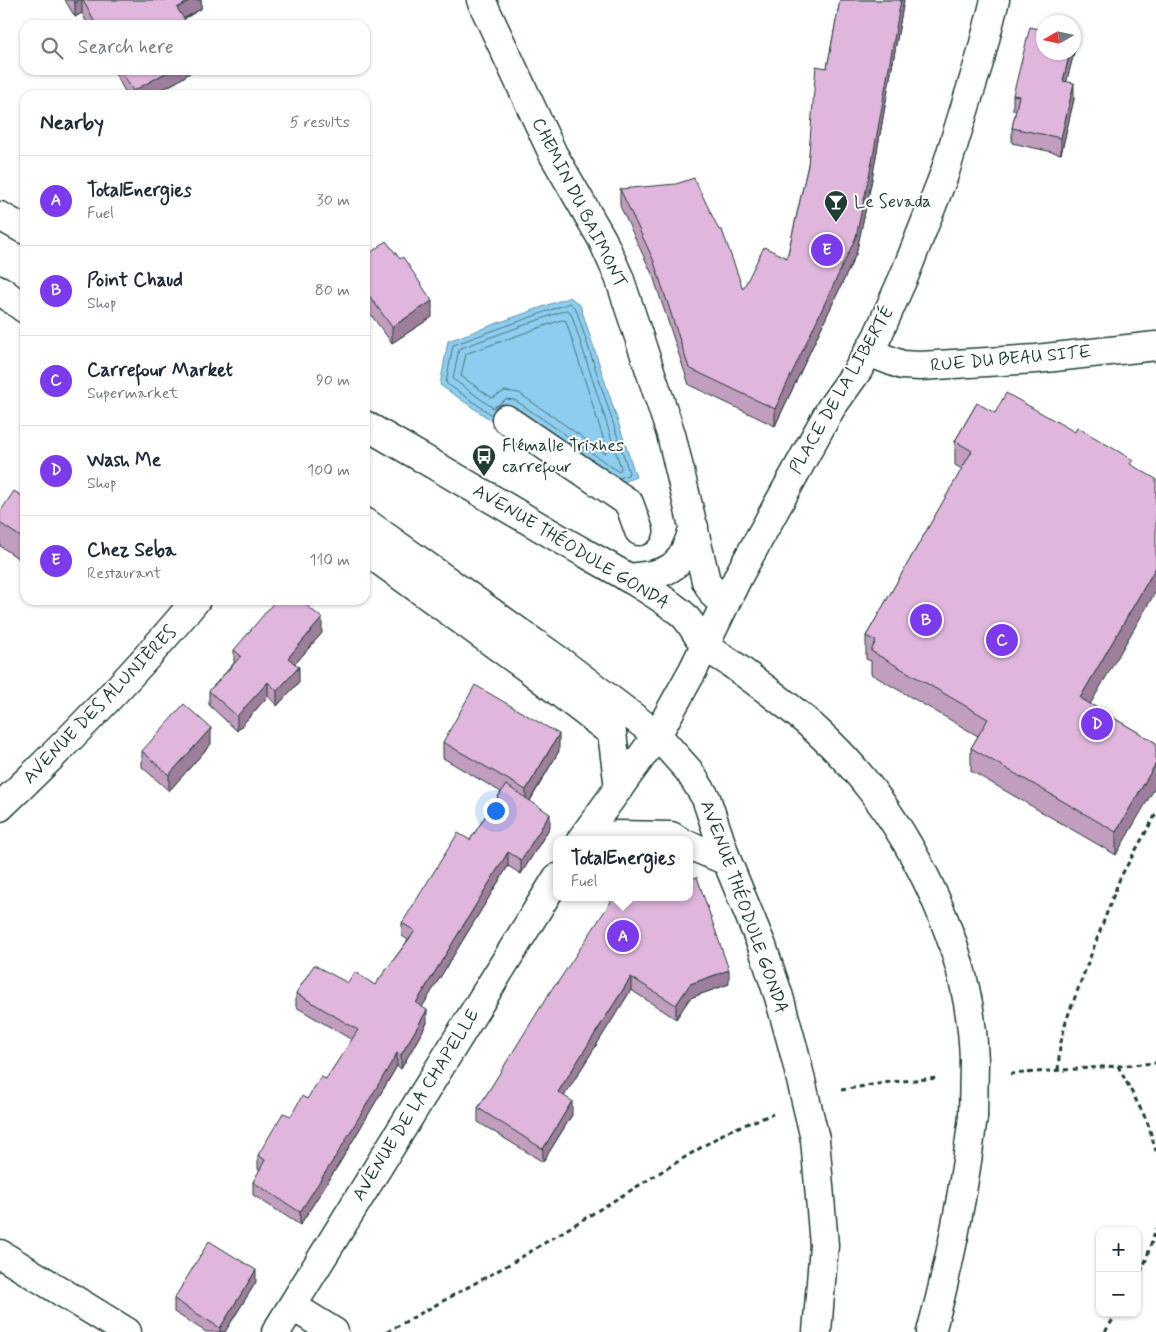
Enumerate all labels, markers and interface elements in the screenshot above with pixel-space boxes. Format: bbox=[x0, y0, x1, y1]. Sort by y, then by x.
north arrow bbox=[1036, 15, 1081, 60]
search box bbox=[20, 20, 370, 75]
icon: search bbox=[38, 34, 66, 62]
text: Search here bbox=[78, 35, 174, 60]
text: Nearby bbox=[40, 109, 104, 137]
text: 5 results bbox=[290, 112, 350, 133]
street label: CHEMIN DU BAIMONT bbox=[526, 114, 632, 292]
text: TotalEnergies bbox=[87, 178, 192, 203]
bar icon: Le Sevada bbox=[823, 189, 849, 223]
text: A bbox=[51, 190, 61, 211]
text: 30 m bbox=[317, 190, 350, 211]
place label: Le Sevada bbox=[854, 190, 931, 214]
text: Fuel bbox=[87, 203, 114, 224]
pin: E bbox=[811, 231, 843, 269]
text: Point Chaud bbox=[87, 268, 183, 293]
text: B bbox=[51, 280, 61, 301]
text: 80 m bbox=[315, 280, 350, 301]
text: Shop bbox=[87, 293, 116, 314]
street label: PLACE DE LA LIBERTÉ bbox=[784, 301, 900, 479]
street label: RUE DU BEAU SITE bbox=[930, 340, 1093, 378]
text: Carrefour Market bbox=[87, 358, 233, 383]
text: C bbox=[50, 370, 62, 391]
text: 90 m bbox=[316, 370, 350, 391]
text: Supermarket bbox=[87, 383, 178, 404]
place label: Flémalle Trixhes carrefour bbox=[502, 434, 624, 481]
bus stop icon: Flémalle Trixhes carrefour bbox=[471, 443, 497, 477]
text: Wash Me bbox=[87, 448, 161, 473]
text: D bbox=[50, 460, 62, 481]
text: 100 m bbox=[307, 460, 350, 481]
text: Shop bbox=[87, 473, 116, 494]
street label: AVENUE THÉODULE GONDA bbox=[468, 479, 674, 615]
text: Chez Seba bbox=[87, 538, 176, 563]
text: E bbox=[51, 550, 61, 571]
text: 110 m bbox=[309, 550, 350, 571]
text: Restaurant bbox=[87, 563, 161, 584]
pin: B bbox=[910, 601, 942, 639]
street label: AVENUE DES ALUNIÈRES bbox=[18, 621, 182, 789]
pin: C bbox=[986, 621, 1018, 659]
pin: D bbox=[1081, 705, 1113, 743]
street label: AVENUE THÉODULE GONDA bbox=[694, 797, 794, 1017]
your location bbox=[483, 798, 509, 824]
popup bbox=[553, 836, 693, 901]
text: TotalEnergies bbox=[571, 846, 675, 871]
text: Fuel bbox=[571, 871, 598, 892]
pin: A bbox=[607, 917, 639, 955]
street label: AVENUE DE LA CHAPELLE bbox=[347, 1005, 485, 1205]
map controls bbox=[1096, 1227, 1141, 1317]
button: + bbox=[1096, 1227, 1141, 1272]
button: − bbox=[1096, 1272, 1141, 1317]

